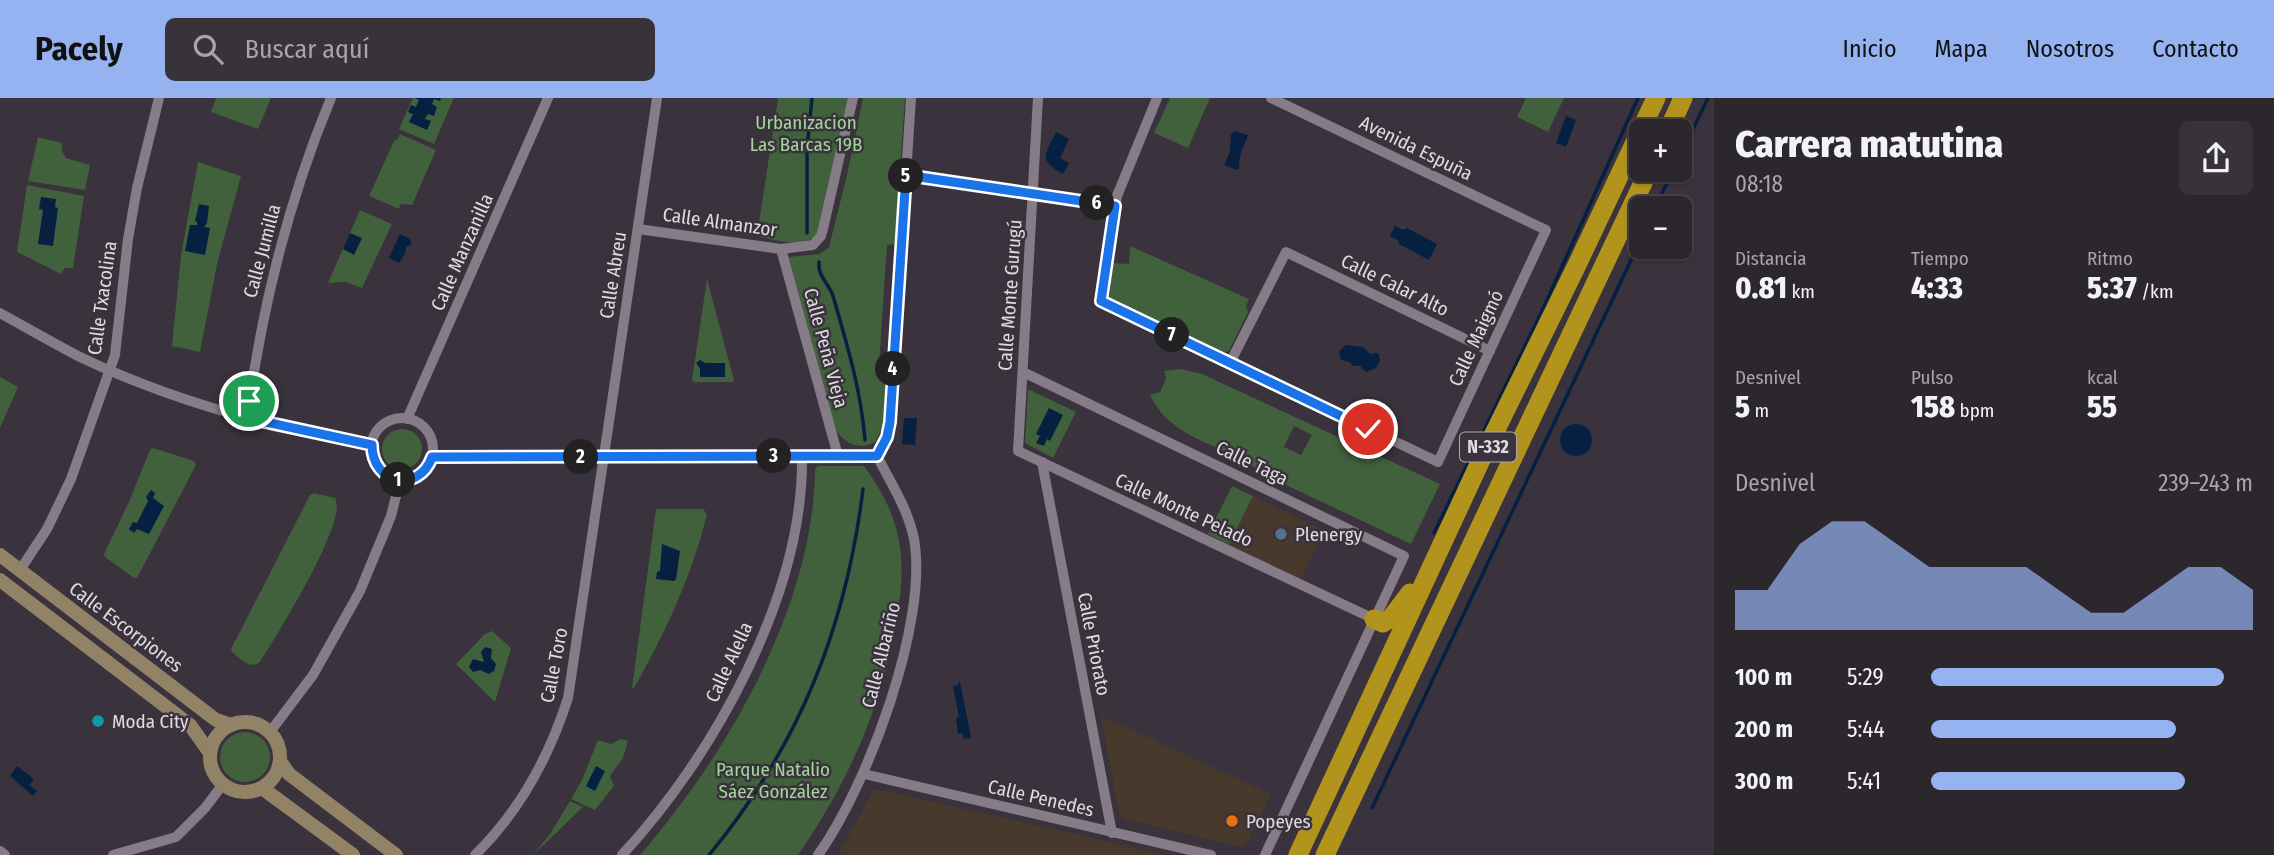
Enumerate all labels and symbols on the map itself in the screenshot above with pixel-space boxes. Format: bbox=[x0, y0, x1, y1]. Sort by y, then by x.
park label: Urbanizacion Las Barcas 19B bbox=[750, 111, 862, 156]
street label: Avenida Espuña bbox=[1356, 111, 1476, 185]
pin: 5 bbox=[888, 158, 923, 194]
pin: 6 bbox=[1080, 186, 1114, 220]
street label: Calle Manzanilla bbox=[426, 190, 498, 314]
street label: Calle Jumilla bbox=[238, 202, 286, 300]
street label: Calle Almanzor bbox=[661, 203, 779, 241]
street label: Calle Monte Gurugú bbox=[993, 219, 1027, 371]
street label: Calle Abreu bbox=[595, 230, 631, 320]
street label: Calle Txacolina bbox=[83, 240, 121, 356]
street label: Calle Calar Alto bbox=[1337, 249, 1453, 321]
street label: Calle Peña Vieja bbox=[799, 286, 853, 410]
street label: Calle Maigmó bbox=[1444, 286, 1508, 390]
pin: 7 bbox=[1154, 317, 1190, 352]
pin: 4 bbox=[876, 352, 910, 386]
pin bbox=[219, 371, 279, 431]
pin bbox=[1338, 399, 1398, 459]
road number: N-332 bbox=[1460, 432, 1516, 461]
street label: Calle Taga bbox=[1212, 436, 1292, 490]
pin: 3 bbox=[756, 438, 792, 474]
pin: 2 bbox=[564, 440, 598, 474]
pin: 1 bbox=[380, 462, 416, 498]
street label: Calle Monte Pelado bbox=[1112, 468, 1256, 552]
place label: Plenergy bbox=[1295, 523, 1363, 546]
marker: Plenergy bbox=[1273, 526, 1289, 542]
street label: Calle Escorpiones bbox=[65, 577, 187, 677]
street label: Calle Priorato bbox=[1073, 590, 1115, 698]
street label: Calle Albariño bbox=[857, 600, 905, 710]
street label: Calle Alella bbox=[700, 618, 758, 706]
street label: Calle Toro bbox=[535, 625, 573, 705]
place label: Moda City bbox=[112, 710, 189, 733]
marker: Moda City bbox=[90, 713, 106, 729]
park label: Parque Natalio Sáez González bbox=[716, 758, 830, 803]
street label: Calle Penedes bbox=[986, 775, 1096, 821]
place label: Popeyes bbox=[1246, 810, 1311, 833]
marker: Popeyes bbox=[1224, 813, 1240, 829]

